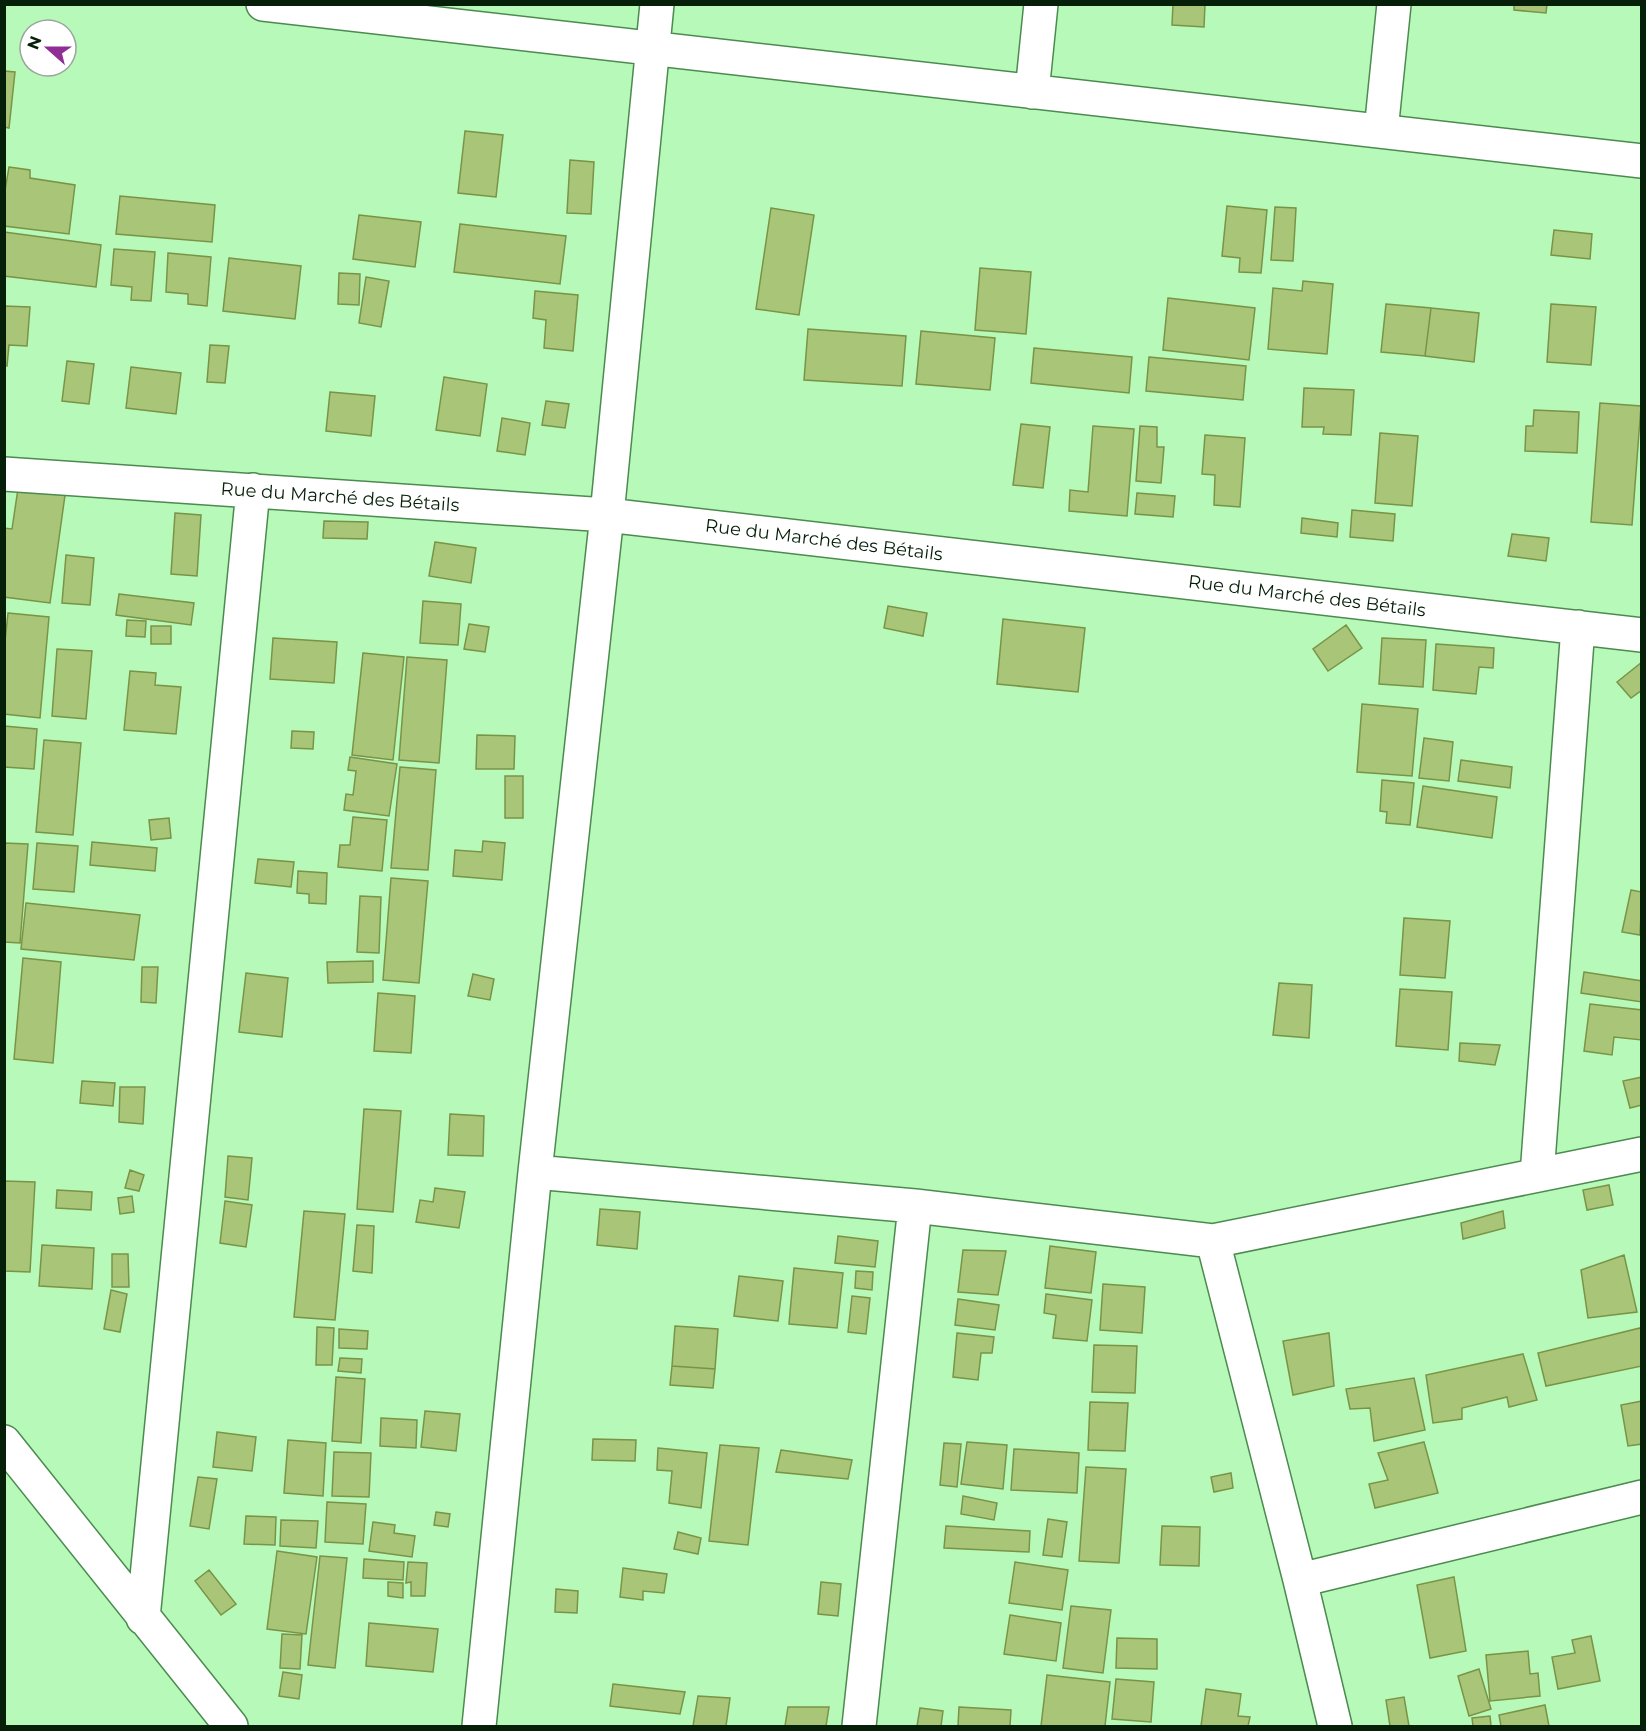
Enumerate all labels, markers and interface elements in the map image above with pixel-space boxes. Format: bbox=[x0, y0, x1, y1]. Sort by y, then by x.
north arrow bbox=[18, 18, 78, 78]
text: N bbox=[23, 33, 46, 52]
street label: Rue du Marché des Bétails bbox=[220, 478, 460, 516]
street label: Rue du Marché des Bétails bbox=[704, 514, 944, 566]
street label: Rue du Marché des Bétails bbox=[1187, 570, 1427, 622]

